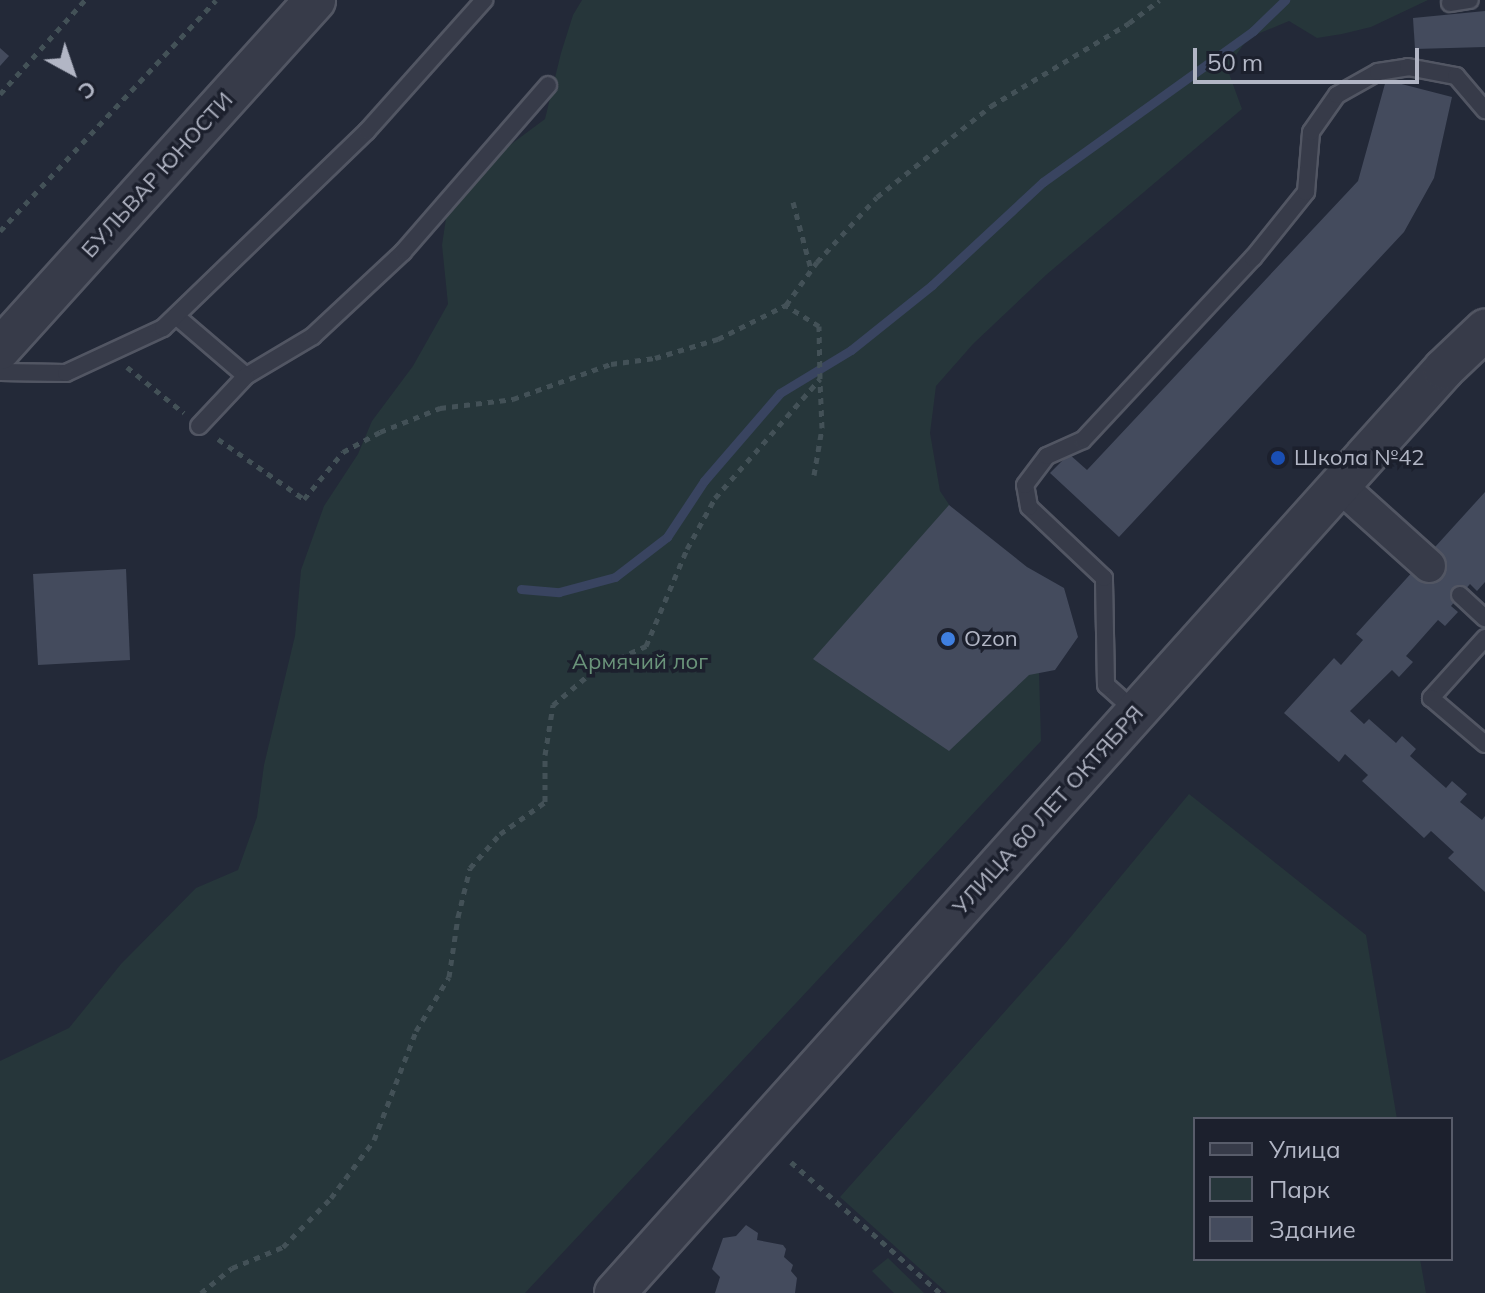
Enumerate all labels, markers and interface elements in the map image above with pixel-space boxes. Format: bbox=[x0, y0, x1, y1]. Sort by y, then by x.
north arrow bbox=[32, 32, 112, 112]
scale bar bbox=[1197, 32, 1423, 82]
text: 50 m bbox=[1207, 47, 1263, 77]
street label: БУЛЬВАР ЮНОСТИ bbox=[76, 87, 238, 263]
place label: Школа №42 bbox=[1294, 445, 1425, 471]
marker: Школа №42 bbox=[1269, 449, 1287, 467]
place label: Ozon bbox=[964, 626, 1018, 652]
marker: Ozon bbox=[939, 630, 957, 648]
park label: Армячий лог bbox=[572, 649, 708, 675]
street label: УЛИЦА 60 ЛЕТ ОКТЯБРЯ bbox=[947, 700, 1149, 920]
legend bbox=[1193, 1117, 1453, 1261]
text: Улица bbox=[1269, 1134, 1341, 1164]
text: Парк bbox=[1269, 1174, 1330, 1204]
text: Здание bbox=[1269, 1214, 1356, 1244]

